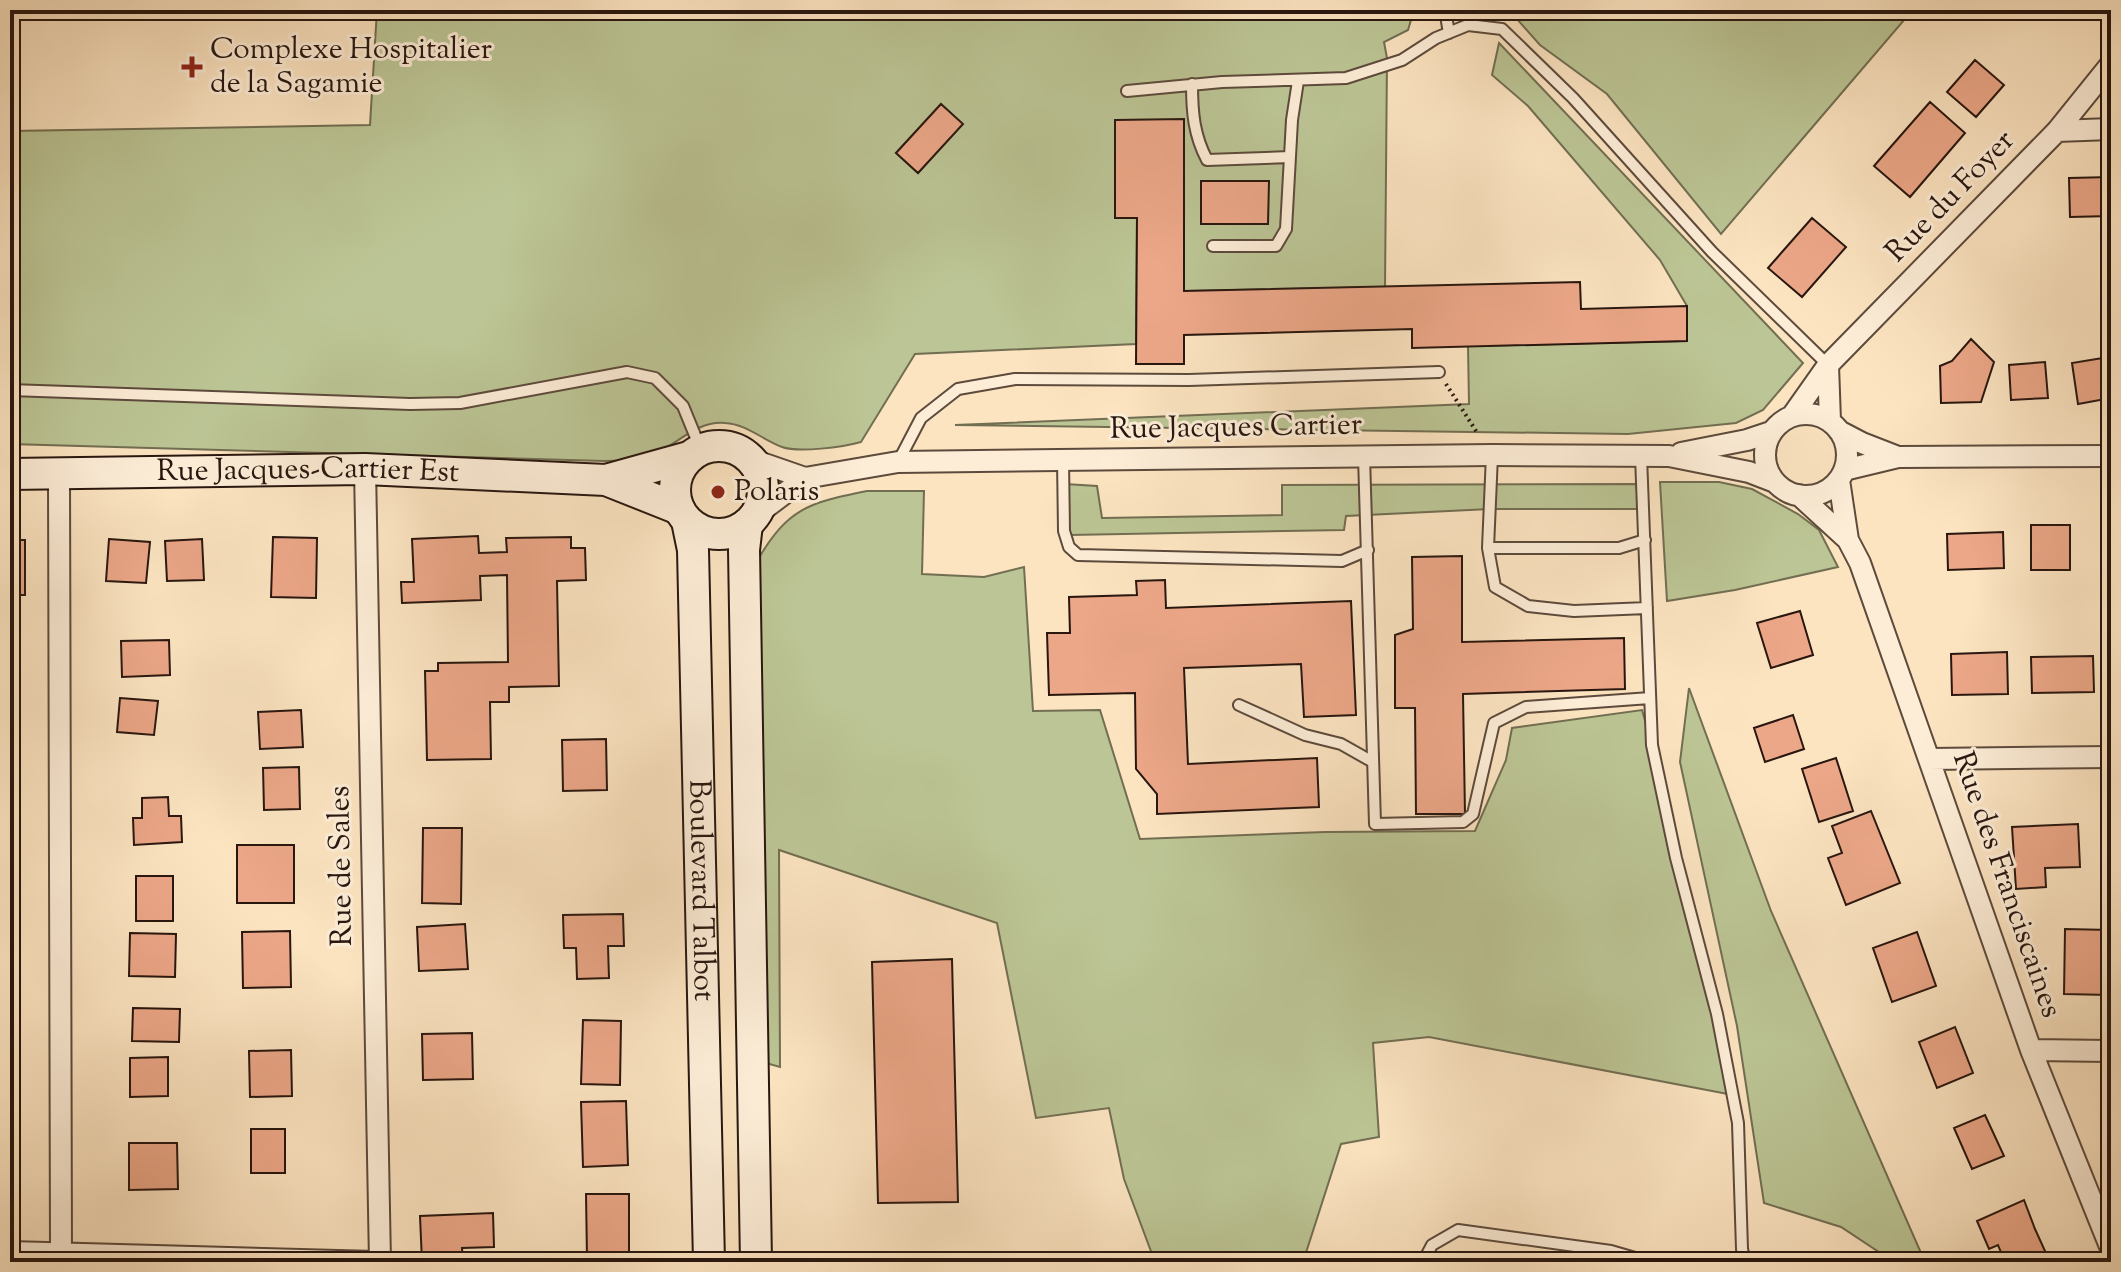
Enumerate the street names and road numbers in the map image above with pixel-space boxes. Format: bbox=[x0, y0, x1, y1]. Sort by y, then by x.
street label: Rue du Foyer bbox=[1877, 121, 2025, 273]
street label: Rue Jacques Cartier bbox=[1110, 404, 1362, 452]
street label: Rue Jacques-Cartier Est bbox=[156, 447, 460, 495]
street label: Rue des Franciscaines bbox=[1940, 746, 2072, 1024]
street label: Boulevard Talbot bbox=[677, 779, 725, 1002]
street label: Rue de Sales bbox=[319, 785, 365, 947]

